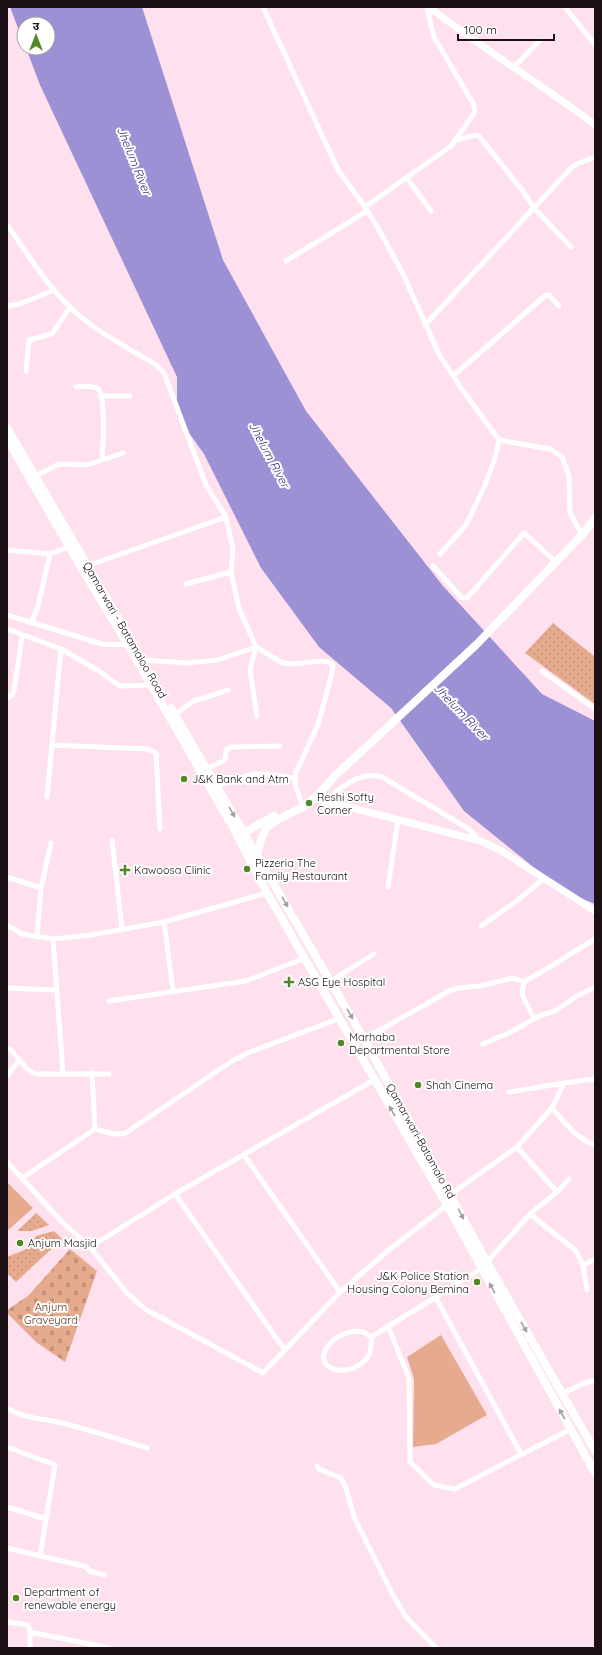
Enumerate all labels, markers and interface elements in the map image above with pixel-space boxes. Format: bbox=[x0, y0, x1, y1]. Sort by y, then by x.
north arrow bbox=[16, 16, 56, 56]
scale bar bbox=[458, 16, 554, 42]
text: उ bbox=[33, 19, 40, 33]
text: 100 m bbox=[464, 22, 497, 37]
water label: Jhelum River bbox=[114, 124, 156, 199]
water label: Jhelum River bbox=[246, 419, 294, 492]
street label: Qamarwari - Batamaloo Road bbox=[80, 559, 170, 701]
water label: Jhelum River bbox=[431, 680, 493, 744]
place label: J&K Bank and Atm bbox=[192, 772, 289, 786]
marker: J&K Bank and Atm bbox=[179, 774, 189, 784]
place label: Reshi Softy Corner bbox=[317, 790, 374, 817]
marker: Reshi Softy Corner bbox=[304, 798, 314, 808]
one-way arrow bbox=[228, 806, 235, 818]
place label: Pizzeria The Family Restaurant bbox=[255, 856, 348, 883]
place label: Kawoosa Clinic bbox=[134, 863, 211, 877]
marker: Kawoosa Clinic bbox=[119, 864, 131, 876]
marker: Pizzeria The Family Restaurant bbox=[242, 864, 252, 874]
one-way arrow bbox=[281, 896, 288, 908]
place label: ASG Eye Hospital bbox=[298, 975, 385, 989]
marker: ASG Eye Hospital bbox=[283, 976, 295, 988]
one-way arrow bbox=[347, 1008, 354, 1020]
place label: Marhaba Departmental Store bbox=[349, 1030, 450, 1057]
marker: Marhaba Departmental Store bbox=[336, 1038, 346, 1048]
place label: Shah Cinema bbox=[426, 1078, 493, 1092]
marker: Shah Cinema bbox=[413, 1080, 423, 1090]
street label: Qamarwari-Batamalo Rd bbox=[383, 1081, 459, 1201]
one-way arrow bbox=[388, 1105, 395, 1117]
one-way arrow bbox=[458, 1208, 464, 1219]
place label: Anjum Masjid bbox=[28, 1236, 97, 1250]
marker: Anjum Masjid bbox=[15, 1238, 25, 1248]
place label: J&K Police Station Housing Colony Bemina bbox=[347, 1269, 469, 1296]
marker: J&K Police Station Housing Colony Bemina bbox=[472, 1277, 482, 1287]
one-way arrow bbox=[488, 1283, 495, 1294]
park label: Anjum Graveyard bbox=[24, 1300, 78, 1327]
one-way arrow bbox=[521, 1321, 528, 1333]
one-way arrow bbox=[559, 1408, 566, 1420]
place label: Department of renewable energy bbox=[24, 1585, 116, 1612]
marker: Department of renewable energy bbox=[11, 1593, 21, 1603]

